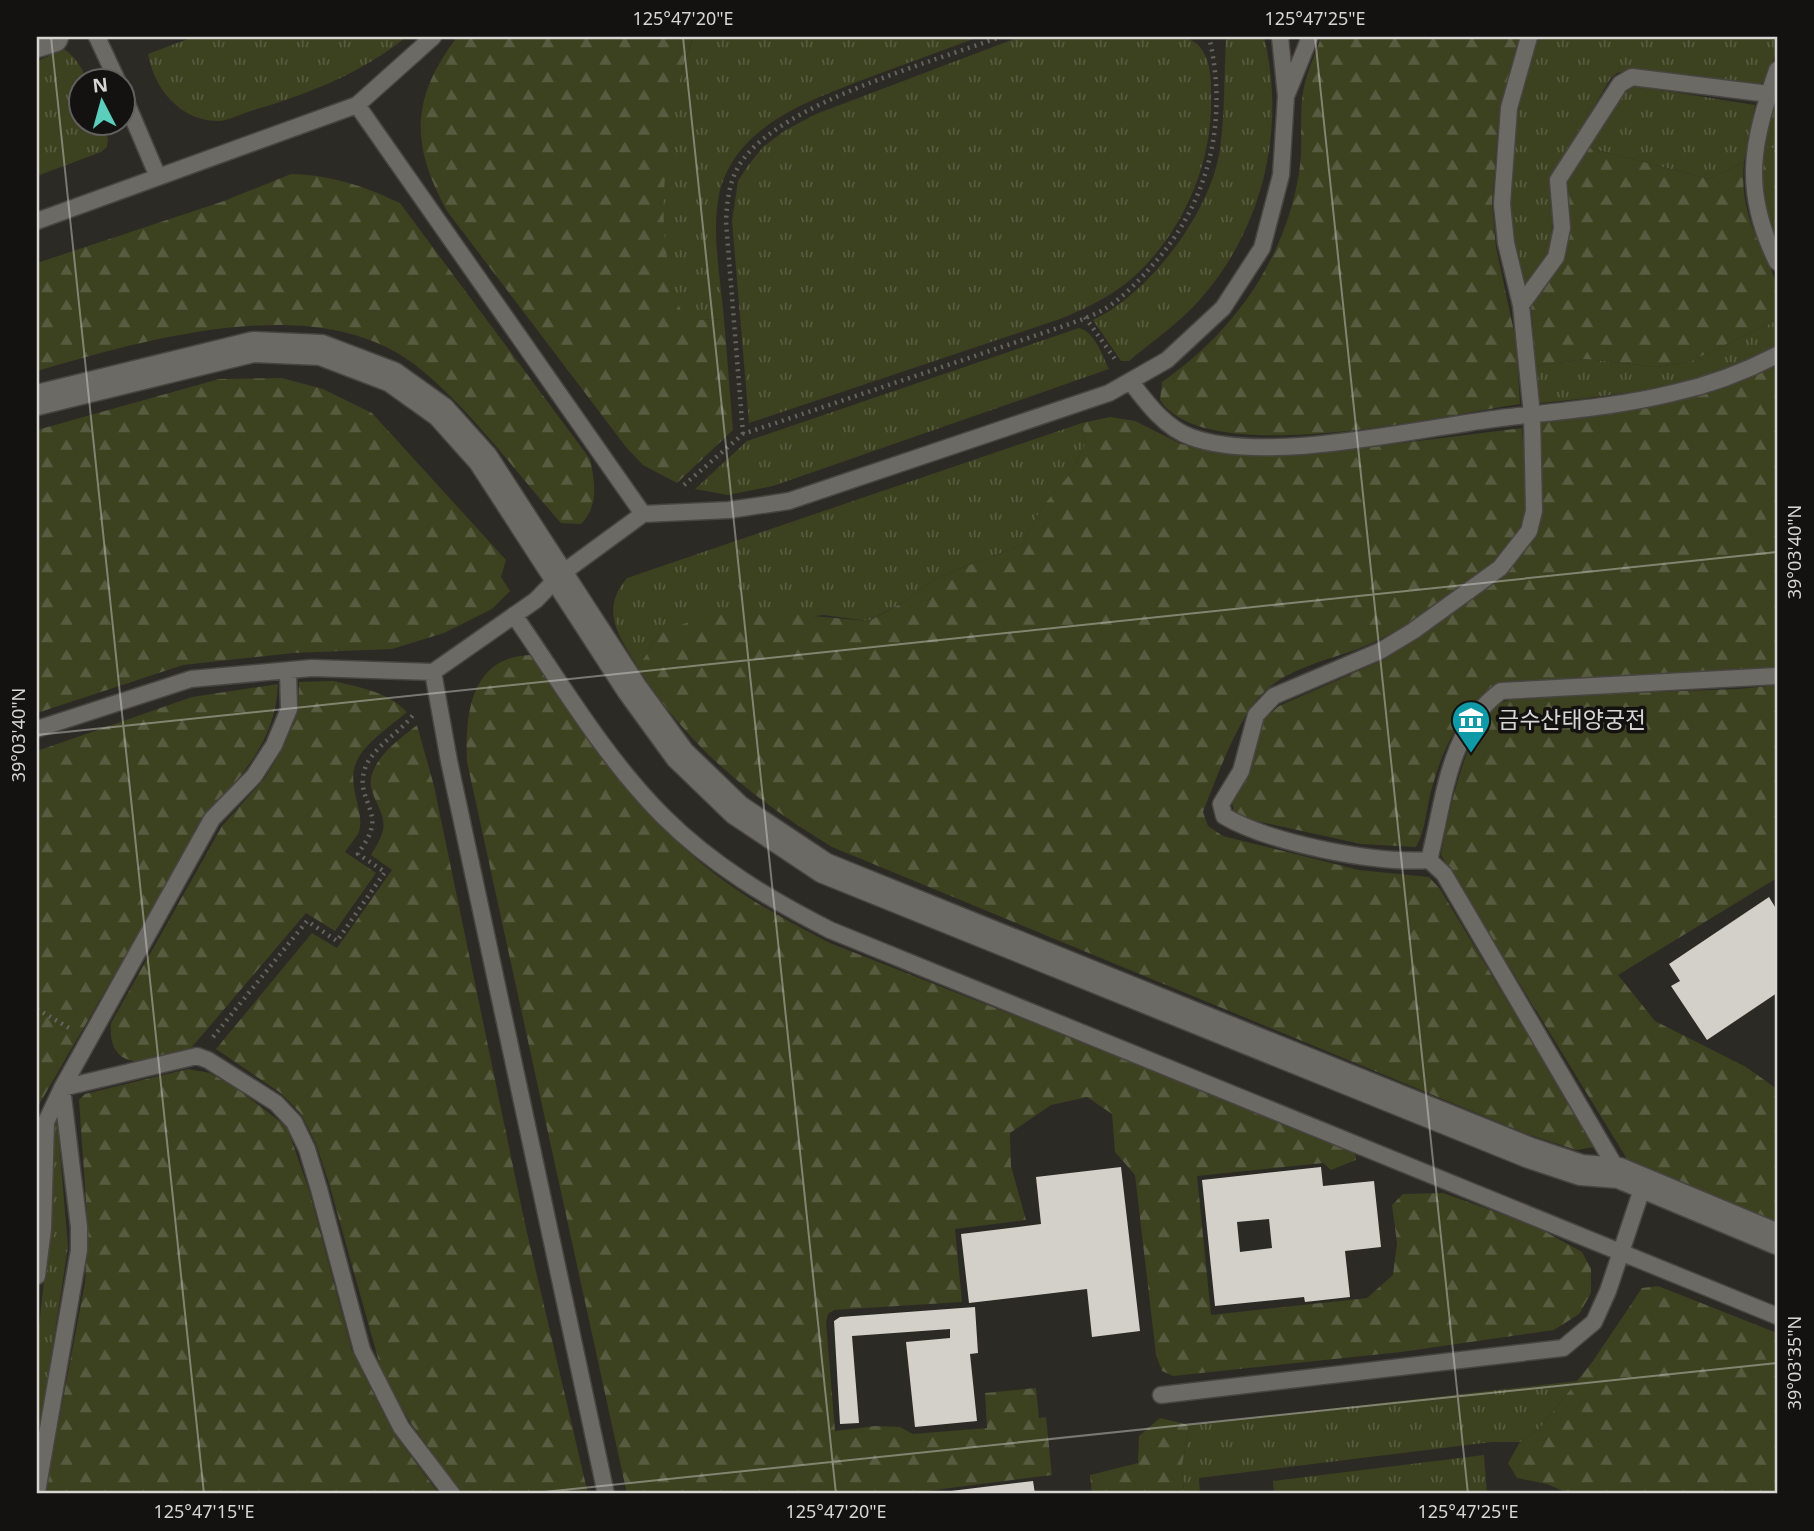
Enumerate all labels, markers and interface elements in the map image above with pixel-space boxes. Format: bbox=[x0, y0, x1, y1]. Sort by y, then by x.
text: 125°47'20"E bbox=[632, 6, 734, 30]
text: 125°47'25"E bbox=[1264, 6, 1366, 30]
north arrow bbox=[66, 66, 136, 136]
text: N bbox=[91, 71, 109, 99]
text: 39°03'40"N bbox=[1782, 505, 1806, 599]
text: 39°03'40"N bbox=[6, 688, 30, 782]
museum icon: 금수산태양궁전 bbox=[1450, 699, 1492, 754]
place label: 금수산태양궁전 bbox=[1498, 703, 1646, 735]
text: 39°03'35"N bbox=[1782, 1316, 1806, 1410]
text: 125°47'15"E bbox=[153, 1499, 255, 1523]
text: 125°47'20"E bbox=[785, 1499, 887, 1523]
text: 125°47'25"E bbox=[1417, 1499, 1519, 1523]

